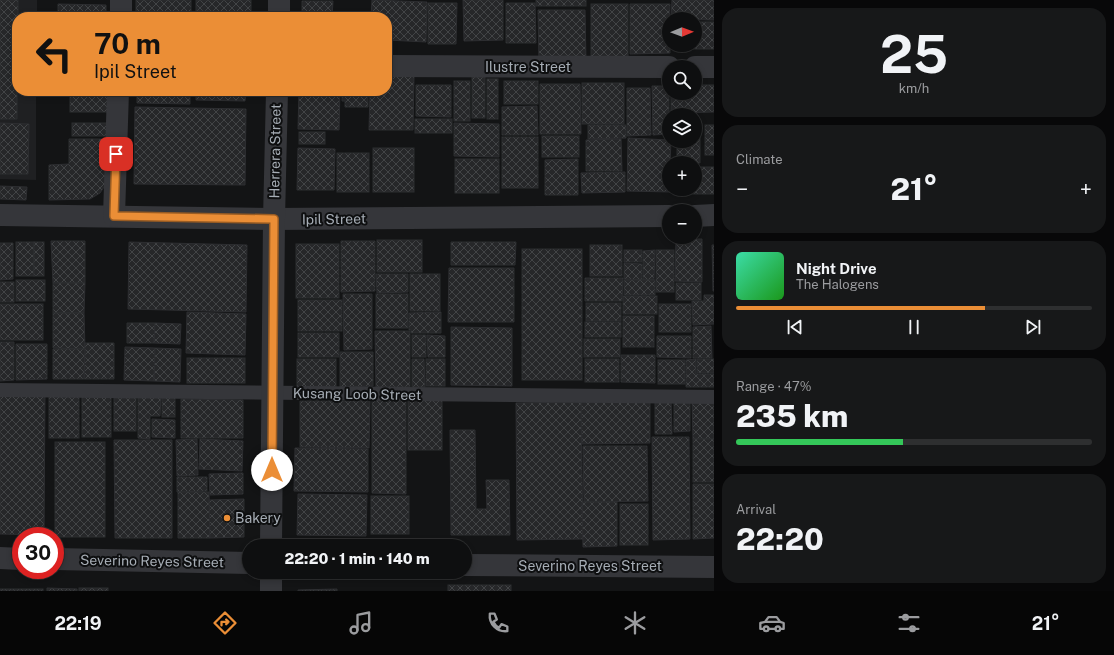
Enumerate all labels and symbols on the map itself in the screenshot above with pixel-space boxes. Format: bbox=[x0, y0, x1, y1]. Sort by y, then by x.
north arrow bbox=[662, 12, 702, 52]
street label: Ilustre Street bbox=[485, 59, 571, 75]
street label: Herrera Street bbox=[266, 104, 284, 198]
pin bbox=[99, 137, 133, 171]
street label: Ipil Street bbox=[302, 210, 366, 228]
street label: Kusang Loob Street bbox=[293, 385, 421, 403]
position arrow bbox=[251, 449, 293, 491]
place label: Bakery bbox=[235, 510, 281, 526]
marker: Bakery bbox=[222, 513, 232, 523]
speed limit sign: 30 bbox=[12, 527, 64, 579]
street label: Severino Reyes Street bbox=[80, 552, 224, 570]
street label: Severino Reyes Street bbox=[518, 558, 662, 574]

